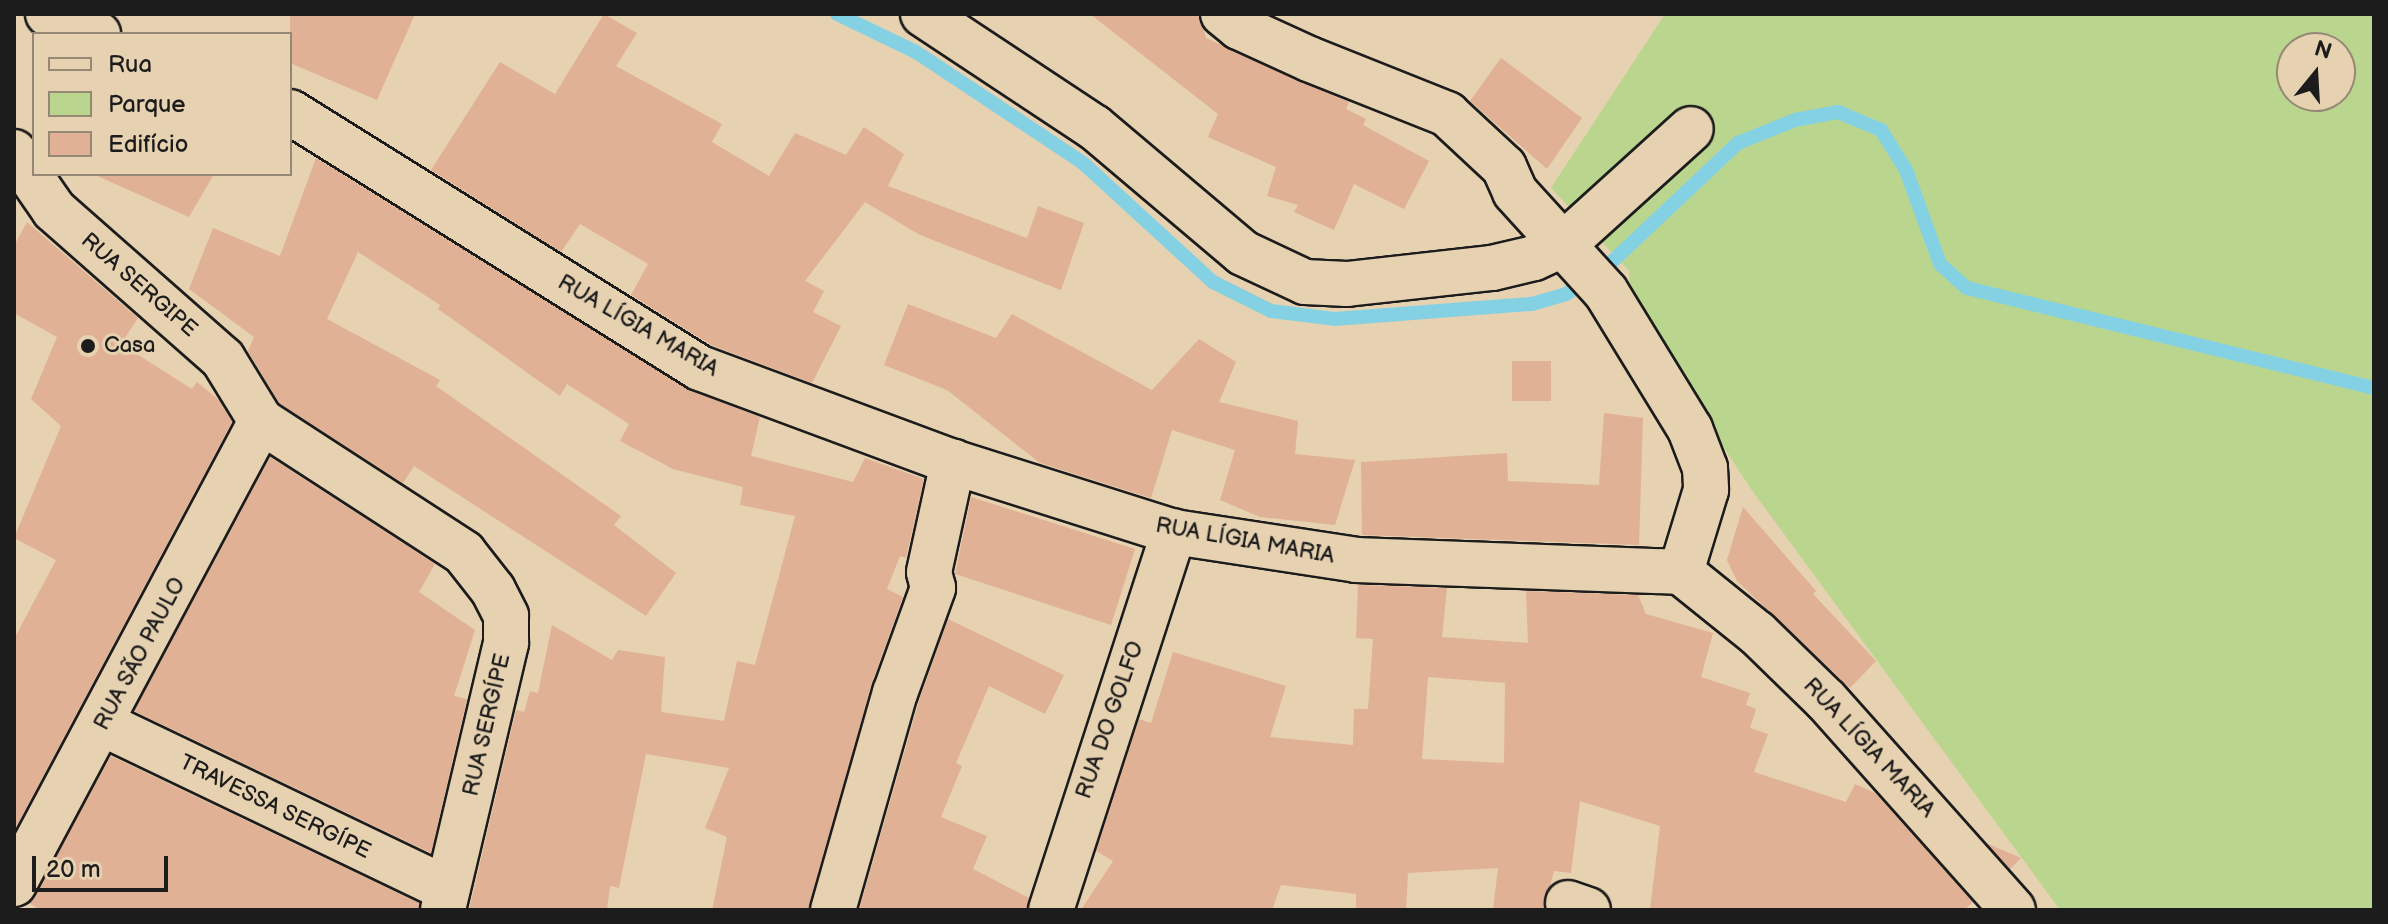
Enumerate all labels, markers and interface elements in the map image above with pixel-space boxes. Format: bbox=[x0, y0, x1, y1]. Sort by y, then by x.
legend bbox=[32, 32, 292, 176]
north arrow bbox=[2276, 32, 2356, 112]
text: N bbox=[2311, 35, 2335, 66]
text: Rua bbox=[108, 50, 152, 79]
text: Parque bbox=[108, 90, 186, 119]
text: Edifício bbox=[108, 130, 188, 159]
street label: RUA SERGIPE bbox=[75, 227, 203, 343]
street label: RUA LÍGIA MARIA bbox=[553, 269, 723, 383]
place label: Casa bbox=[104, 333, 155, 359]
marker: Casa bbox=[79, 337, 97, 355]
street label: RUA LÍGIA MARIA bbox=[1154, 512, 1336, 570]
street label: RUA SÃO PAULO bbox=[89, 573, 191, 735]
street label: RUA DO GOLFO bbox=[1071, 638, 1149, 802]
street label: RUA SERGÍPE bbox=[458, 651, 516, 799]
street label: RUA LÍGIA MARIA bbox=[1798, 673, 1940, 823]
street label: TRAVESSA SERGÍPE bbox=[175, 749, 375, 865]
scale bar bbox=[36, 840, 172, 890]
text: 20 m bbox=[46, 855, 101, 884]

